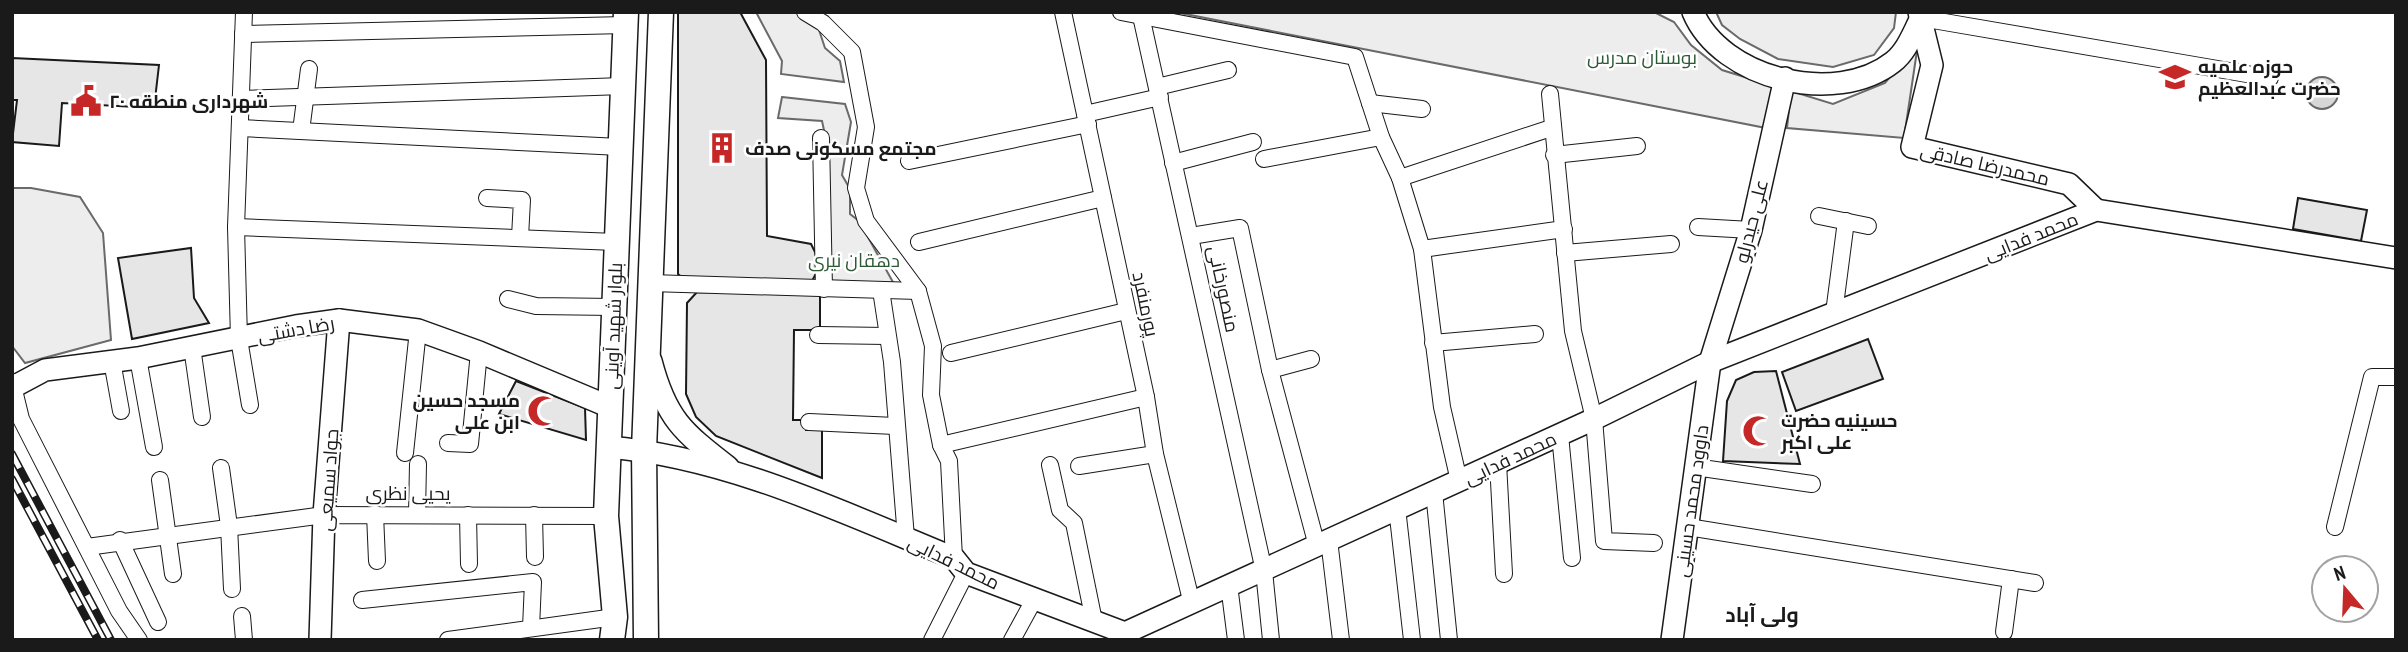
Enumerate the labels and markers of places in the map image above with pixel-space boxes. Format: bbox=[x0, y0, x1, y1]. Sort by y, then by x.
place label: حوزه علمیه حضرت عبدالعظیم bbox=[2198, 54, 2341, 102]
school or university icon: حوزه علمیه حضرت عبدالعظیم bbox=[2158, 60, 2192, 94]
public building icon: شهرداری منطقه ۲۰ bbox=[69, 84, 103, 118]
place label: شهرداری منطقه ۲۰ bbox=[109, 89, 268, 113]
building icon: مجتمع مسکونی صدف bbox=[705, 131, 739, 165]
place label: مجتمع مسکونی صدف bbox=[745, 136, 937, 162]
place label: مسجد حسین ابن علی bbox=[412, 388, 520, 434]
mosque icon: مسجد حسین ابن علی bbox=[526, 394, 560, 428]
place label: حسینیه حضرت علی اکبر bbox=[1780, 408, 1898, 454]
mosque icon: حسینیه حضرت علی اکبر bbox=[1741, 414, 1775, 448]

